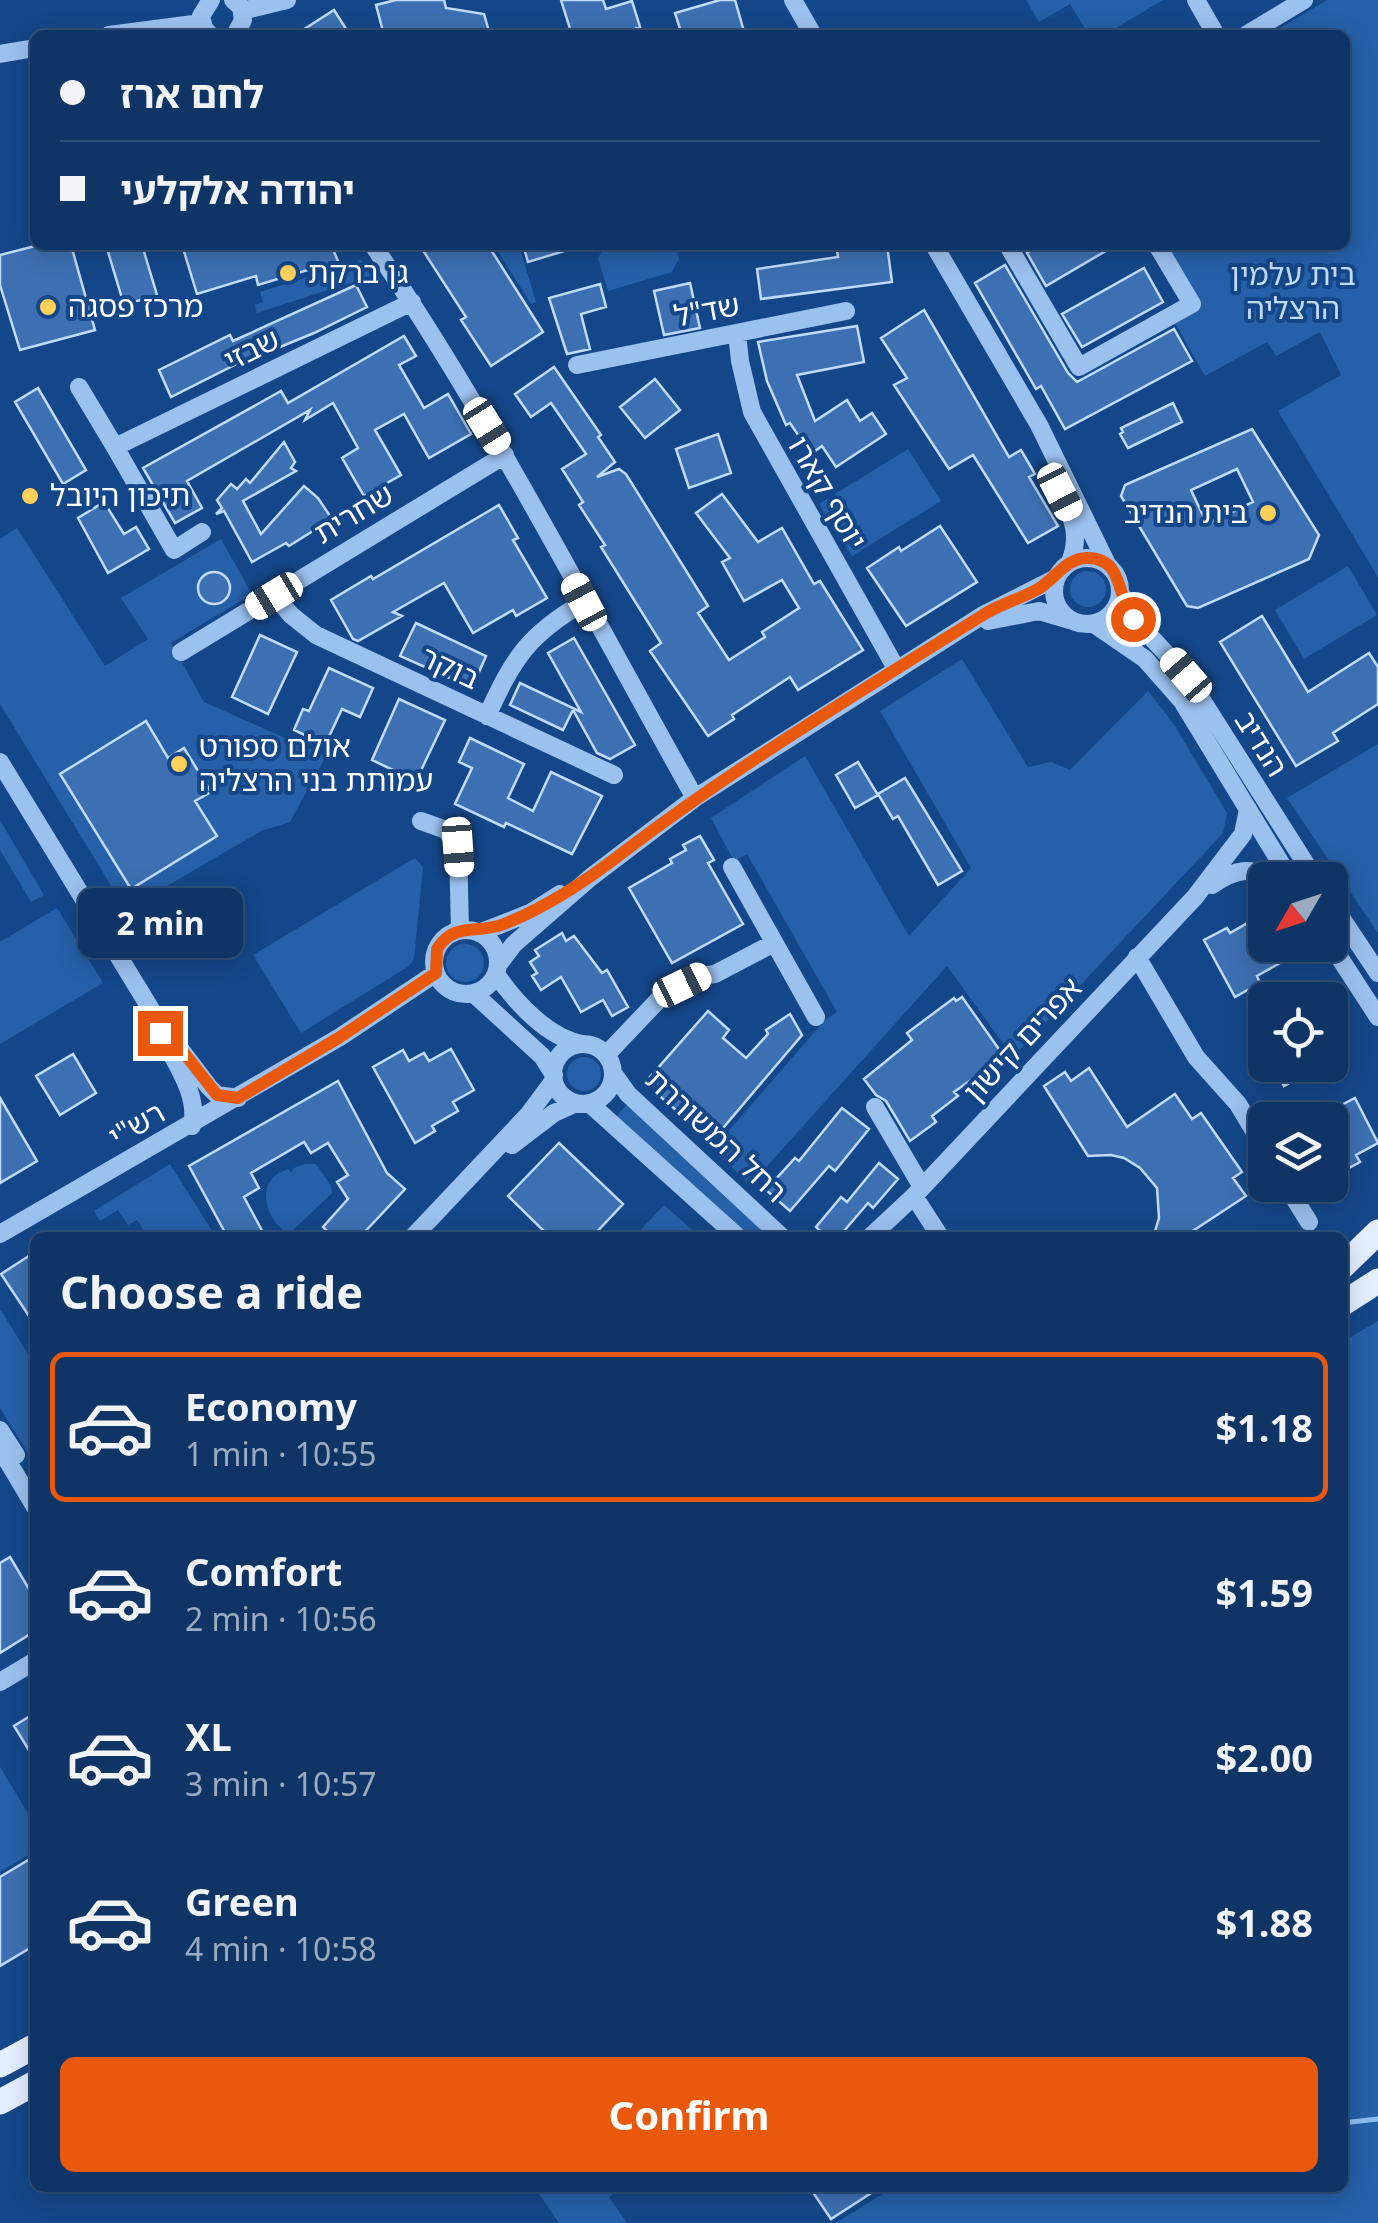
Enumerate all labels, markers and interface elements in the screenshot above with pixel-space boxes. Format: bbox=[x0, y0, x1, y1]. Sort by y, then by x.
text: לחם ארז bbox=[120, 67, 264, 119]
text: יהודה אלקלעי bbox=[120, 163, 355, 215]
place label: גן ברקת bbox=[308, 251, 408, 292]
park label: בית עלמין הרצליה bbox=[1230, 253, 1356, 328]
marker: גן ברקת bbox=[277, 262, 299, 284]
street label: שד"ל bbox=[670, 283, 743, 336]
place label: מרכז פסגה bbox=[68, 285, 203, 326]
marker: מרכז פסגה bbox=[37, 296, 59, 318]
street label: שבזי bbox=[217, 318, 286, 380]
car bbox=[458, 393, 516, 459]
street label: יוסף קארו bbox=[779, 428, 877, 557]
car bbox=[1033, 458, 1087, 526]
street label: שחרית bbox=[306, 473, 401, 552]
place label: תיכון היובל bbox=[50, 474, 190, 515]
marker: תיכון היובל bbox=[19, 485, 41, 507]
place label: בית הנדיב bbox=[1124, 491, 1248, 532]
marker: בית הנדיב bbox=[1257, 502, 1279, 524]
car bbox=[241, 568, 307, 624]
car bbox=[557, 568, 611, 636]
route start bbox=[1111, 597, 1156, 642]
street label: בוקר bbox=[414, 635, 487, 698]
car bbox=[1155, 643, 1217, 707]
street label: הנדיב bbox=[1226, 702, 1298, 784]
place label: אולם ספורט עמותת בני הרצליה bbox=[199, 725, 433, 800]
marker: אולם ספורט עמותת בני הרצליה bbox=[168, 753, 190, 775]
car bbox=[441, 816, 475, 878]
north arrow bbox=[1248, 862, 1348, 962]
map controls bbox=[1248, 862, 1348, 1202]
callout: 2 min bbox=[78, 888, 242, 958]
text: 2 min bbox=[116, 901, 205, 944]
car bbox=[648, 958, 716, 1012]
street label: אפרים קישון bbox=[953, 968, 1090, 1110]
button: locate bbox=[1248, 982, 1348, 1082]
route end bbox=[138, 1011, 183, 1056]
street label: רחל המשוררת bbox=[638, 1059, 796, 1211]
street label: רש"י bbox=[101, 1091, 172, 1156]
button: layers bbox=[1248, 1102, 1348, 1202]
text: Choose a ride bbox=[60, 1261, 363, 1322]
text: Economy bbox=[185, 1380, 357, 1432]
icon: car bbox=[65, 1382, 155, 1472]
text: $1.18 bbox=[1215, 1401, 1313, 1453]
text: 1 min · 10:55 bbox=[185, 1432, 377, 1475]
text: Comfort bbox=[185, 1545, 342, 1597]
icon: car bbox=[65, 1547, 155, 1637]
text: $1.59 bbox=[1215, 1566, 1313, 1618]
text: 2 min · 10:56 bbox=[185, 1597, 377, 1640]
text: XL bbox=[185, 1710, 232, 1762]
icon: car bbox=[65, 1712, 155, 1802]
text: $2.00 bbox=[1215, 1731, 1313, 1783]
text: 3 min · 10:57 bbox=[185, 1762, 377, 1805]
text: Green bbox=[185, 1875, 299, 1927]
icon: car bbox=[65, 1877, 155, 1967]
text: $1.88 bbox=[1215, 1896, 1313, 1948]
text: 4 min · 10:58 bbox=[185, 1927, 377, 1970]
button: Confirm bbox=[60, 2057, 1318, 2172]

